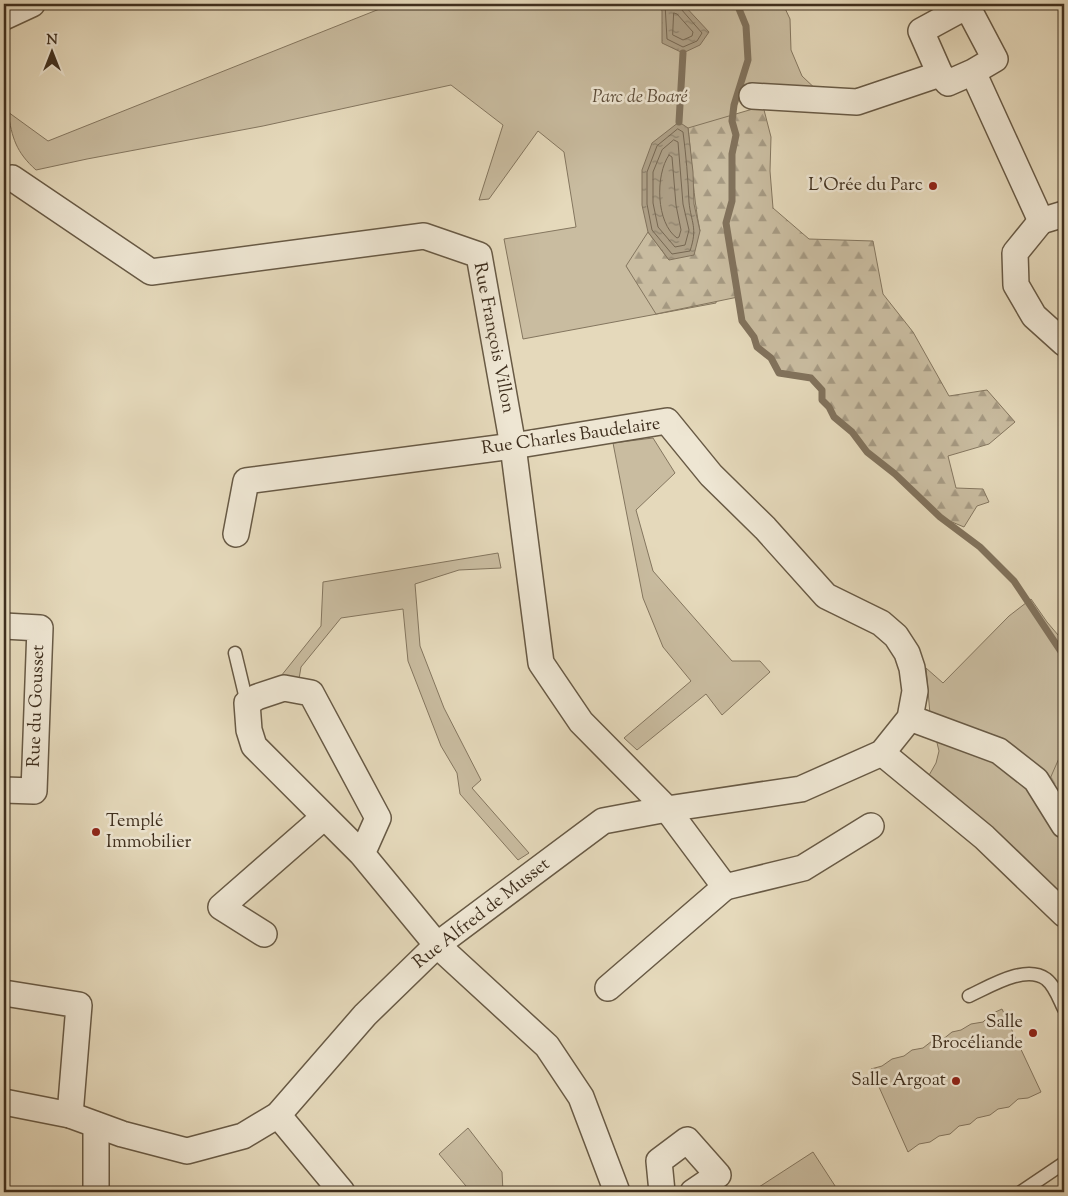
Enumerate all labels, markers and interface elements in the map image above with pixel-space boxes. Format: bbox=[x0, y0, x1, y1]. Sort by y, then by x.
north arrow bbox=[28, 28, 78, 78]
text: N bbox=[46, 31, 58, 51]
park label: Parc de Boaré bbox=[592, 85, 688, 111]
place label: L'Orée du Parc bbox=[808, 173, 923, 199]
marker: L'Orée du Parc bbox=[927, 180, 939, 192]
street label: Rue François Villon bbox=[466, 260, 520, 416]
street label: Rue Charles Baudelaire bbox=[480, 412, 662, 462]
street label: Rue du Gousset bbox=[22, 644, 52, 768]
place label: Templé Immobilier bbox=[106, 809, 192, 856]
marker: Templé Immobilier bbox=[90, 826, 102, 838]
street label: Rue Alfred de Musset bbox=[408, 852, 556, 976]
place label: Salle Brocéliande bbox=[931, 1010, 1023, 1057]
marker: Salle Brocéliande bbox=[1027, 1027, 1039, 1039]
place label: Salle Argoat bbox=[851, 1068, 946, 1094]
marker: Salle Argoat bbox=[950, 1075, 962, 1087]

